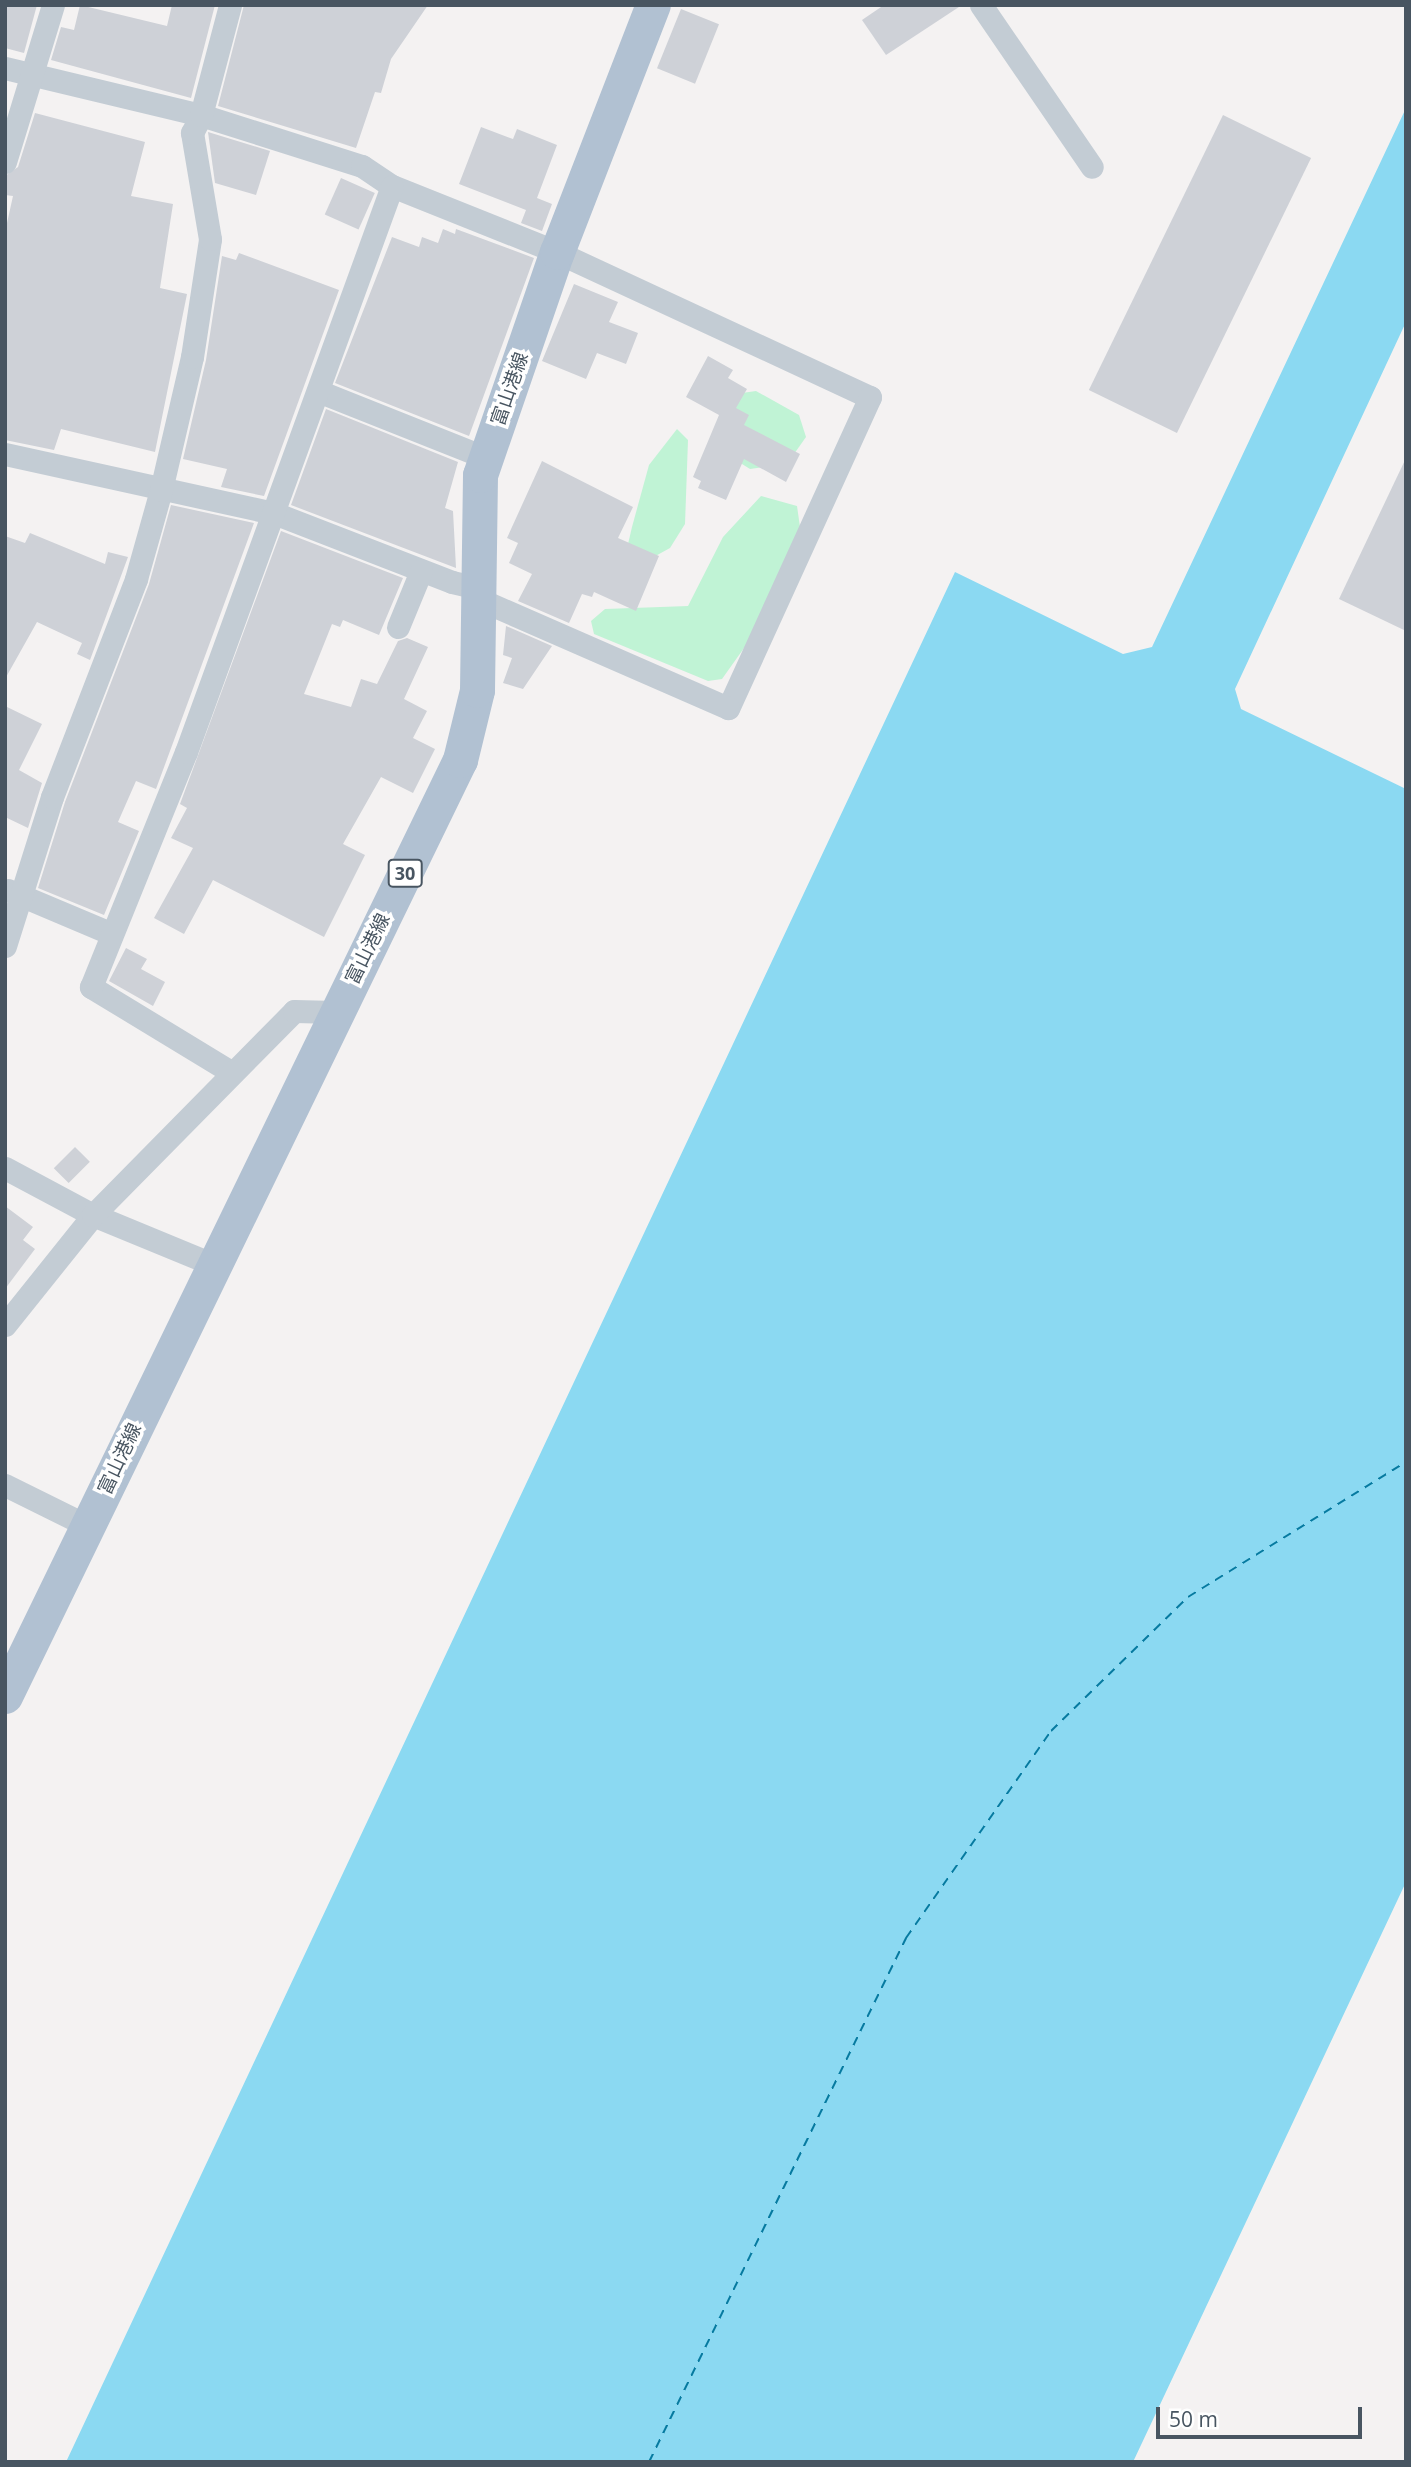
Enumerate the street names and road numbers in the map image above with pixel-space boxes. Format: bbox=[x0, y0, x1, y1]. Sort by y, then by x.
street label: 富山港線 bbox=[487, 349, 533, 429]
road number: 30 bbox=[388, 858, 422, 888]
street label: 富山港線 bbox=[341, 910, 395, 988]
street label: 富山港線 bbox=[94, 1420, 146, 1498]

